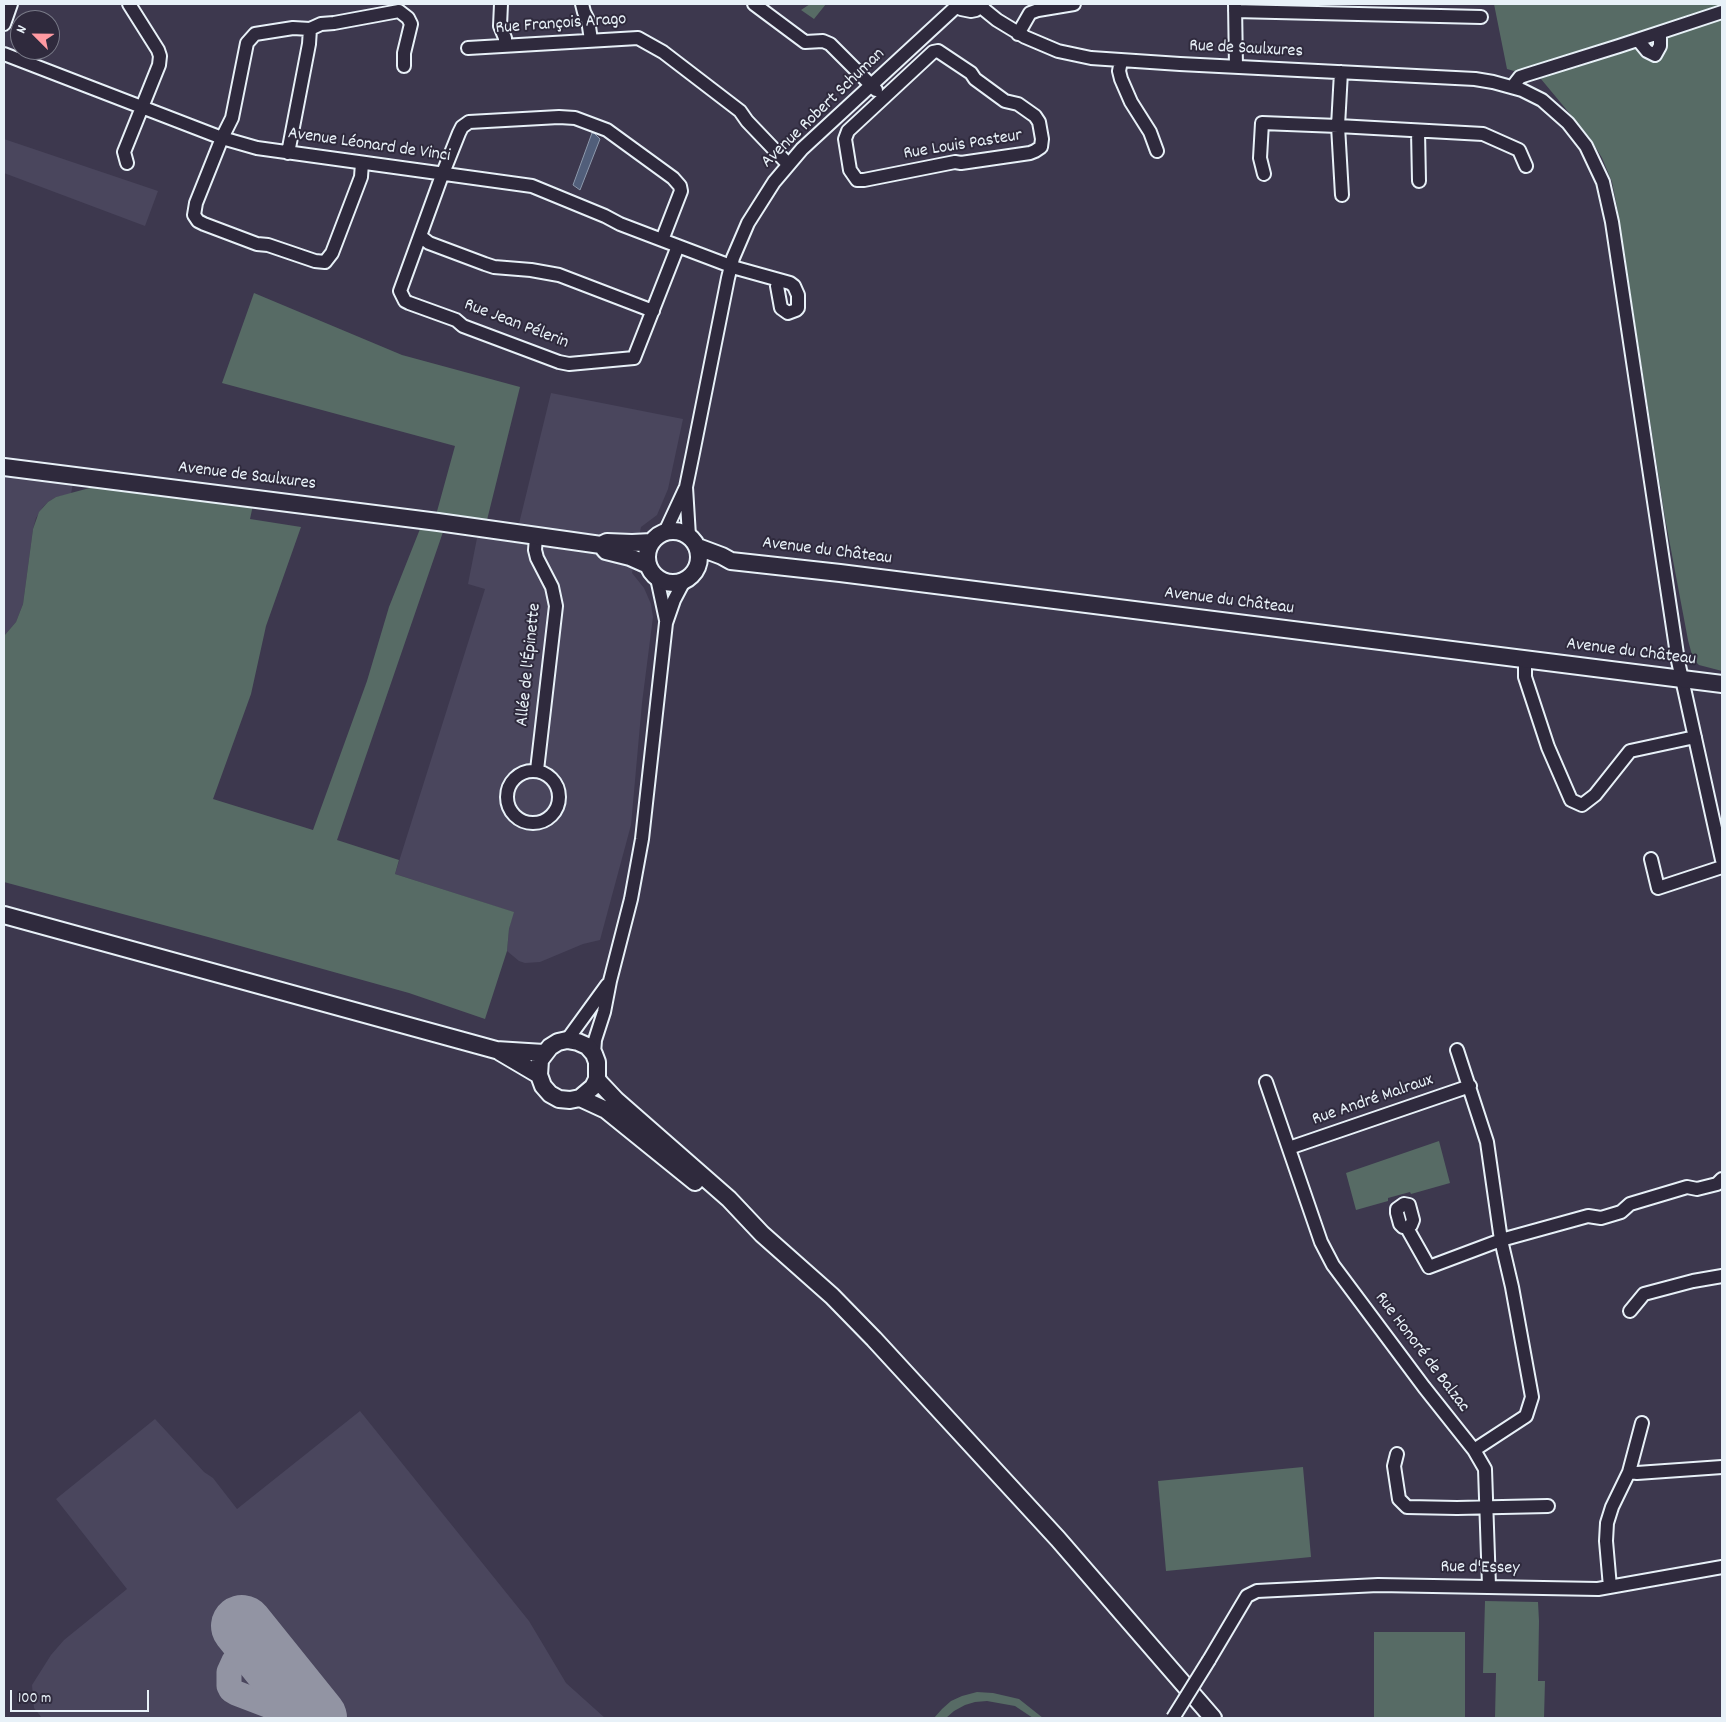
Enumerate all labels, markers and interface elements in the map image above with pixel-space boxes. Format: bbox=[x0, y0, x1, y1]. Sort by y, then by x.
north arrow bbox=[10, 10, 60, 60]
street label: Rue François Arago bbox=[495, 10, 627, 40]
text: N bbox=[12, 22, 33, 37]
street label: Rue de Saulxures bbox=[1188, 36, 1304, 64]
street label: Avenue Robert Schuman bbox=[758, 44, 890, 174]
street label: Avenue Léonard de Vinci bbox=[286, 124, 452, 168]
street label: Rue Louis Pasteur bbox=[902, 126, 1024, 166]
street label: Rue Jean Pélerin bbox=[461, 295, 571, 355]
street label: Avenue de Saulxures bbox=[177, 458, 317, 496]
street label: Avenue du Château bbox=[761, 533, 893, 571]
street label: Avenue du Château bbox=[1163, 583, 1295, 621]
street label: Allée de l'Épinette bbox=[513, 602, 547, 728]
street label: Avenue du Château bbox=[1565, 634, 1697, 672]
street label: Rue André Malraux bbox=[1310, 1070, 1436, 1132]
street label: Rue Honoré de Balzac bbox=[1369, 1289, 1473, 1417]
street label: Rue d'Essey bbox=[1440, 1558, 1520, 1580]
scale bar bbox=[12, 1680, 151, 1712]
text: 100 m bbox=[18, 1688, 51, 1710]

